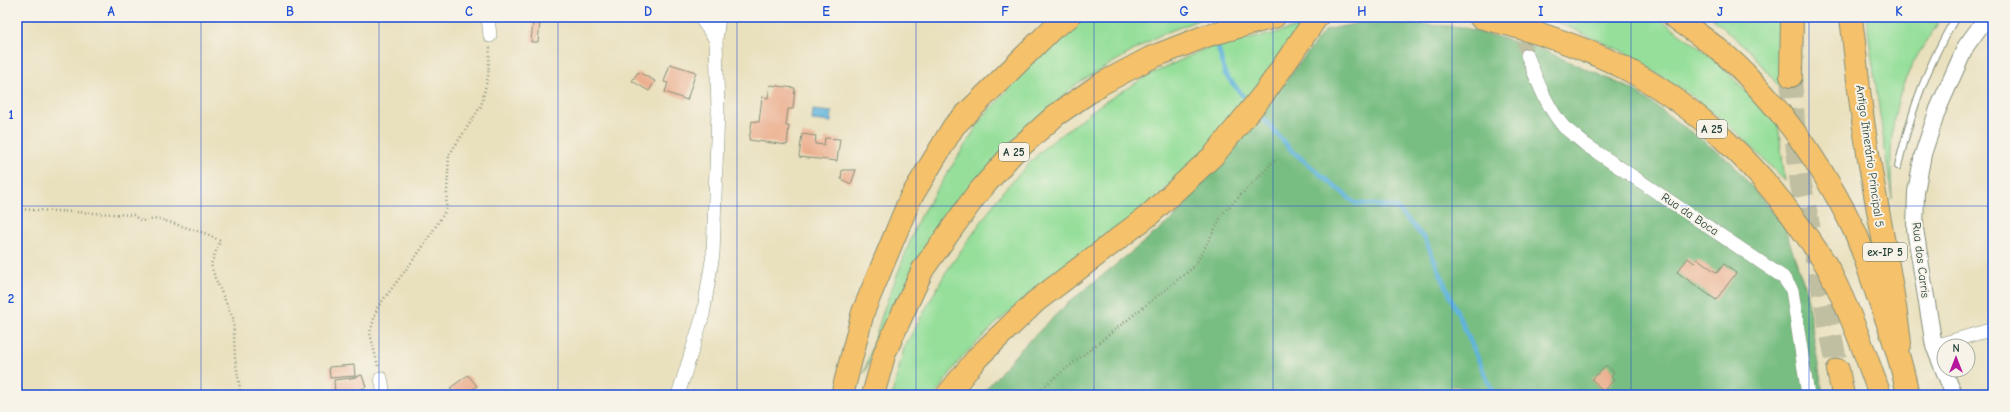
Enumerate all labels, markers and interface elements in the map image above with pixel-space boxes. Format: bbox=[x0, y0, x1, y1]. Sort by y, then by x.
text: A bbox=[107, 4, 115, 19]
text: B bbox=[286, 4, 294, 19]
text: C bbox=[465, 4, 473, 19]
text: D bbox=[644, 4, 652, 19]
text: E bbox=[822, 4, 830, 19]
text: F bbox=[1001, 4, 1009, 19]
text: G bbox=[1179, 4, 1189, 19]
text: H bbox=[1357, 4, 1367, 19]
text: I bbox=[1538, 4, 1544, 19]
text: J bbox=[1717, 4, 1723, 19]
text: K bbox=[1895, 4, 1903, 19]
street label: Antigo Itinerário Principal 5 bbox=[1853, 84, 1887, 228]
text: 1 bbox=[8, 107, 14, 122]
road number: A 25 bbox=[1697, 120, 1727, 138]
road number: A 25 bbox=[999, 143, 1029, 161]
street label: Rua da Boca bbox=[1659, 190, 1721, 238]
street label: Rua dos Carris bbox=[1909, 221, 1933, 299]
road number: ex-IP 5 bbox=[1863, 243, 1907, 261]
text: 2 bbox=[8, 291, 14, 306]
north arrow bbox=[1936, 338, 1976, 378]
text: N bbox=[1952, 342, 1960, 355]

